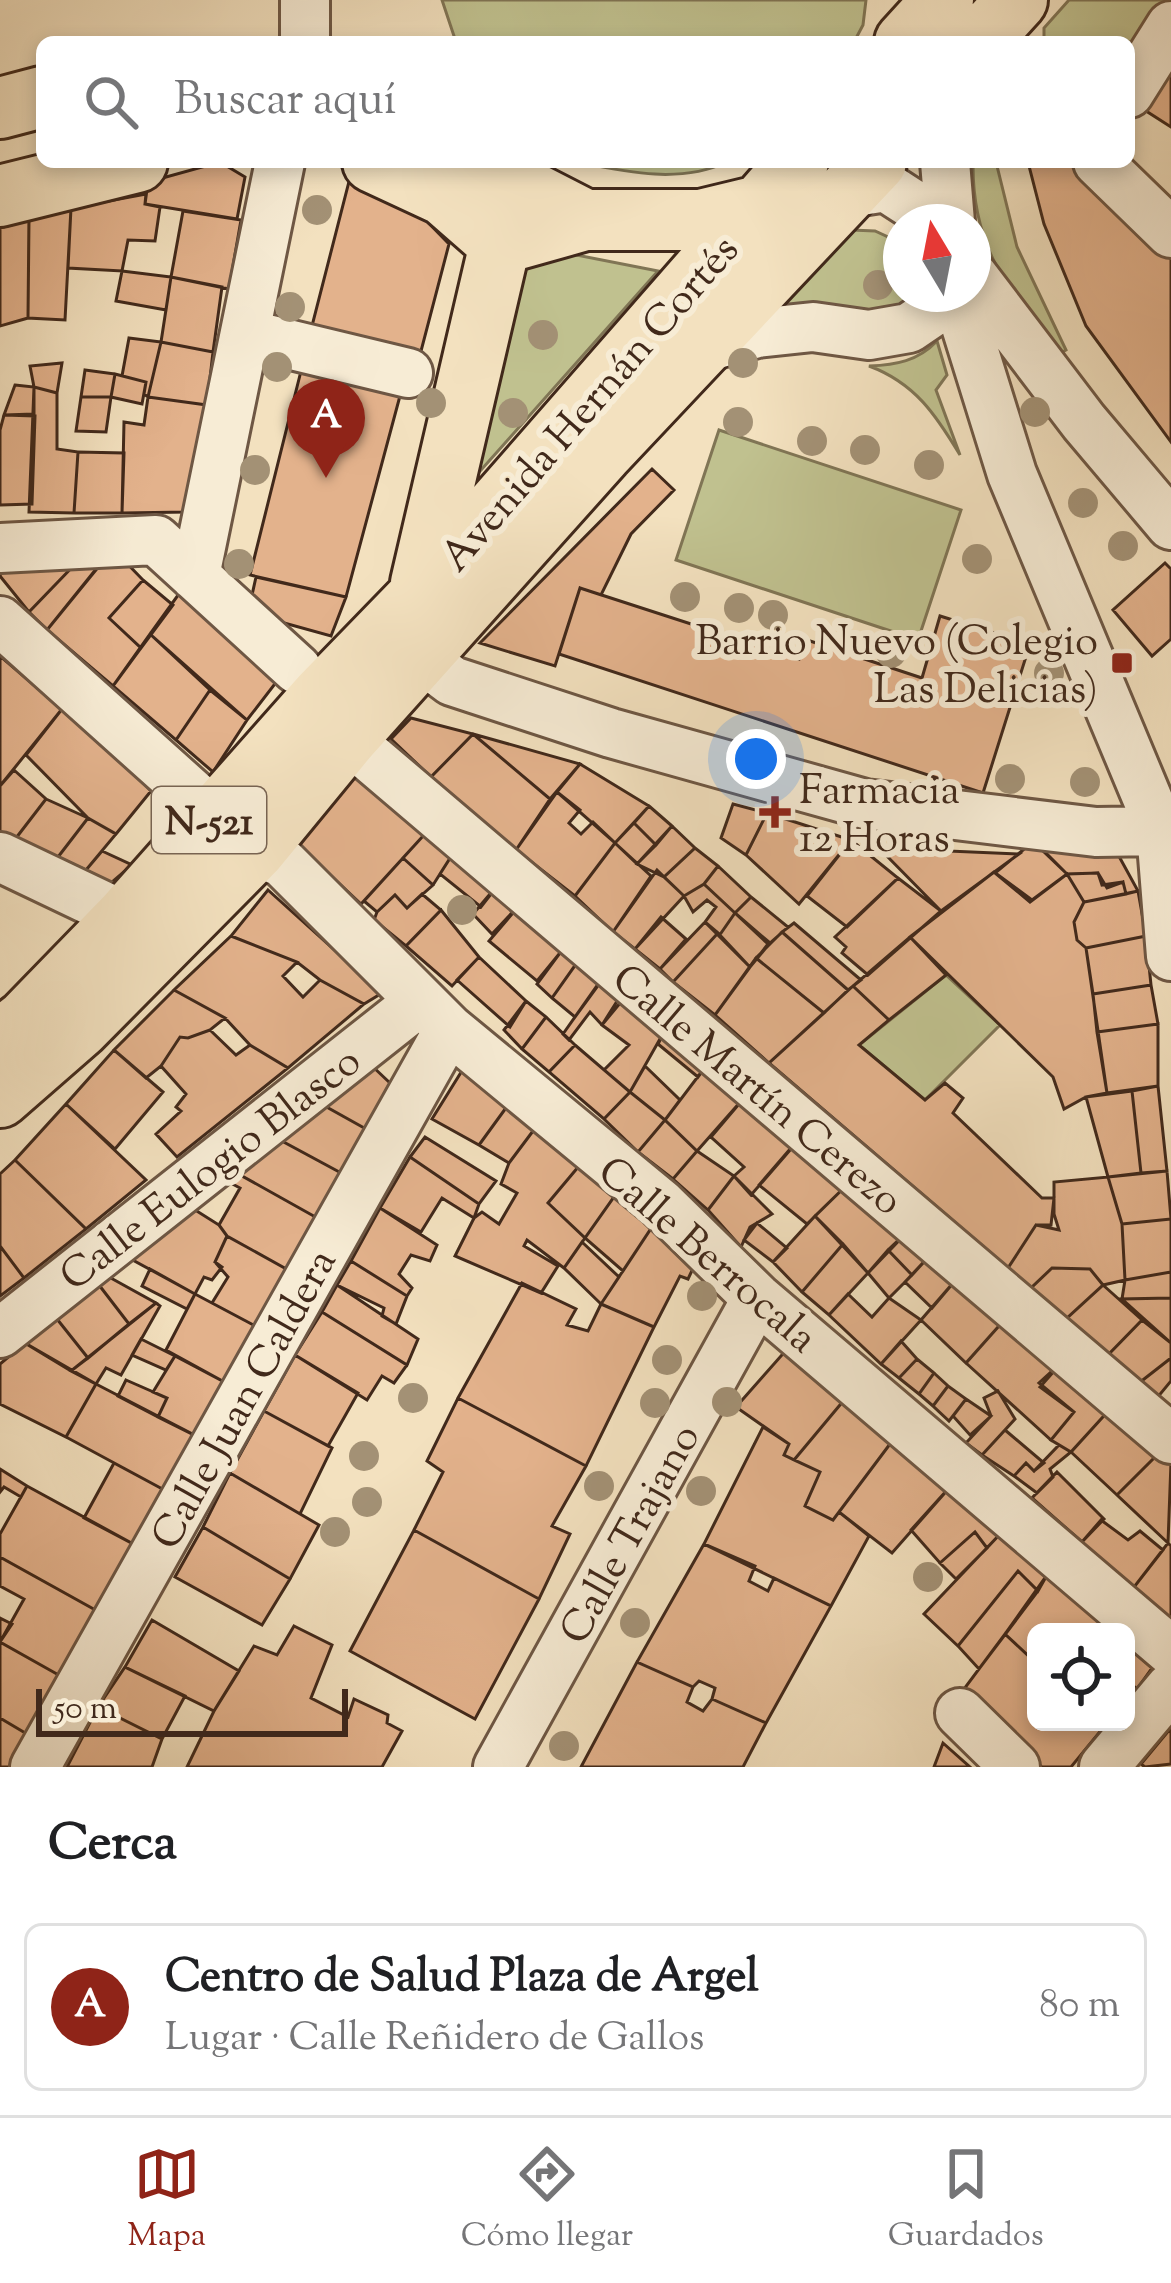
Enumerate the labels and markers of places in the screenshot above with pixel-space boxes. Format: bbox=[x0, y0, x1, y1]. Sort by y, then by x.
pin: A bbox=[287, 379, 365, 478]
place label: Barrio Nuevo (Colegio Las Delicias) bbox=[695, 614, 1098, 722]
marker: Barrio Nuevo (Colegio Las Delicias) bbox=[1109, 650, 1135, 676]
place label: Farmacia 12 Horas bbox=[799, 763, 960, 871]
marker: Farmacia 12 Horas bbox=[762, 799, 788, 825]

